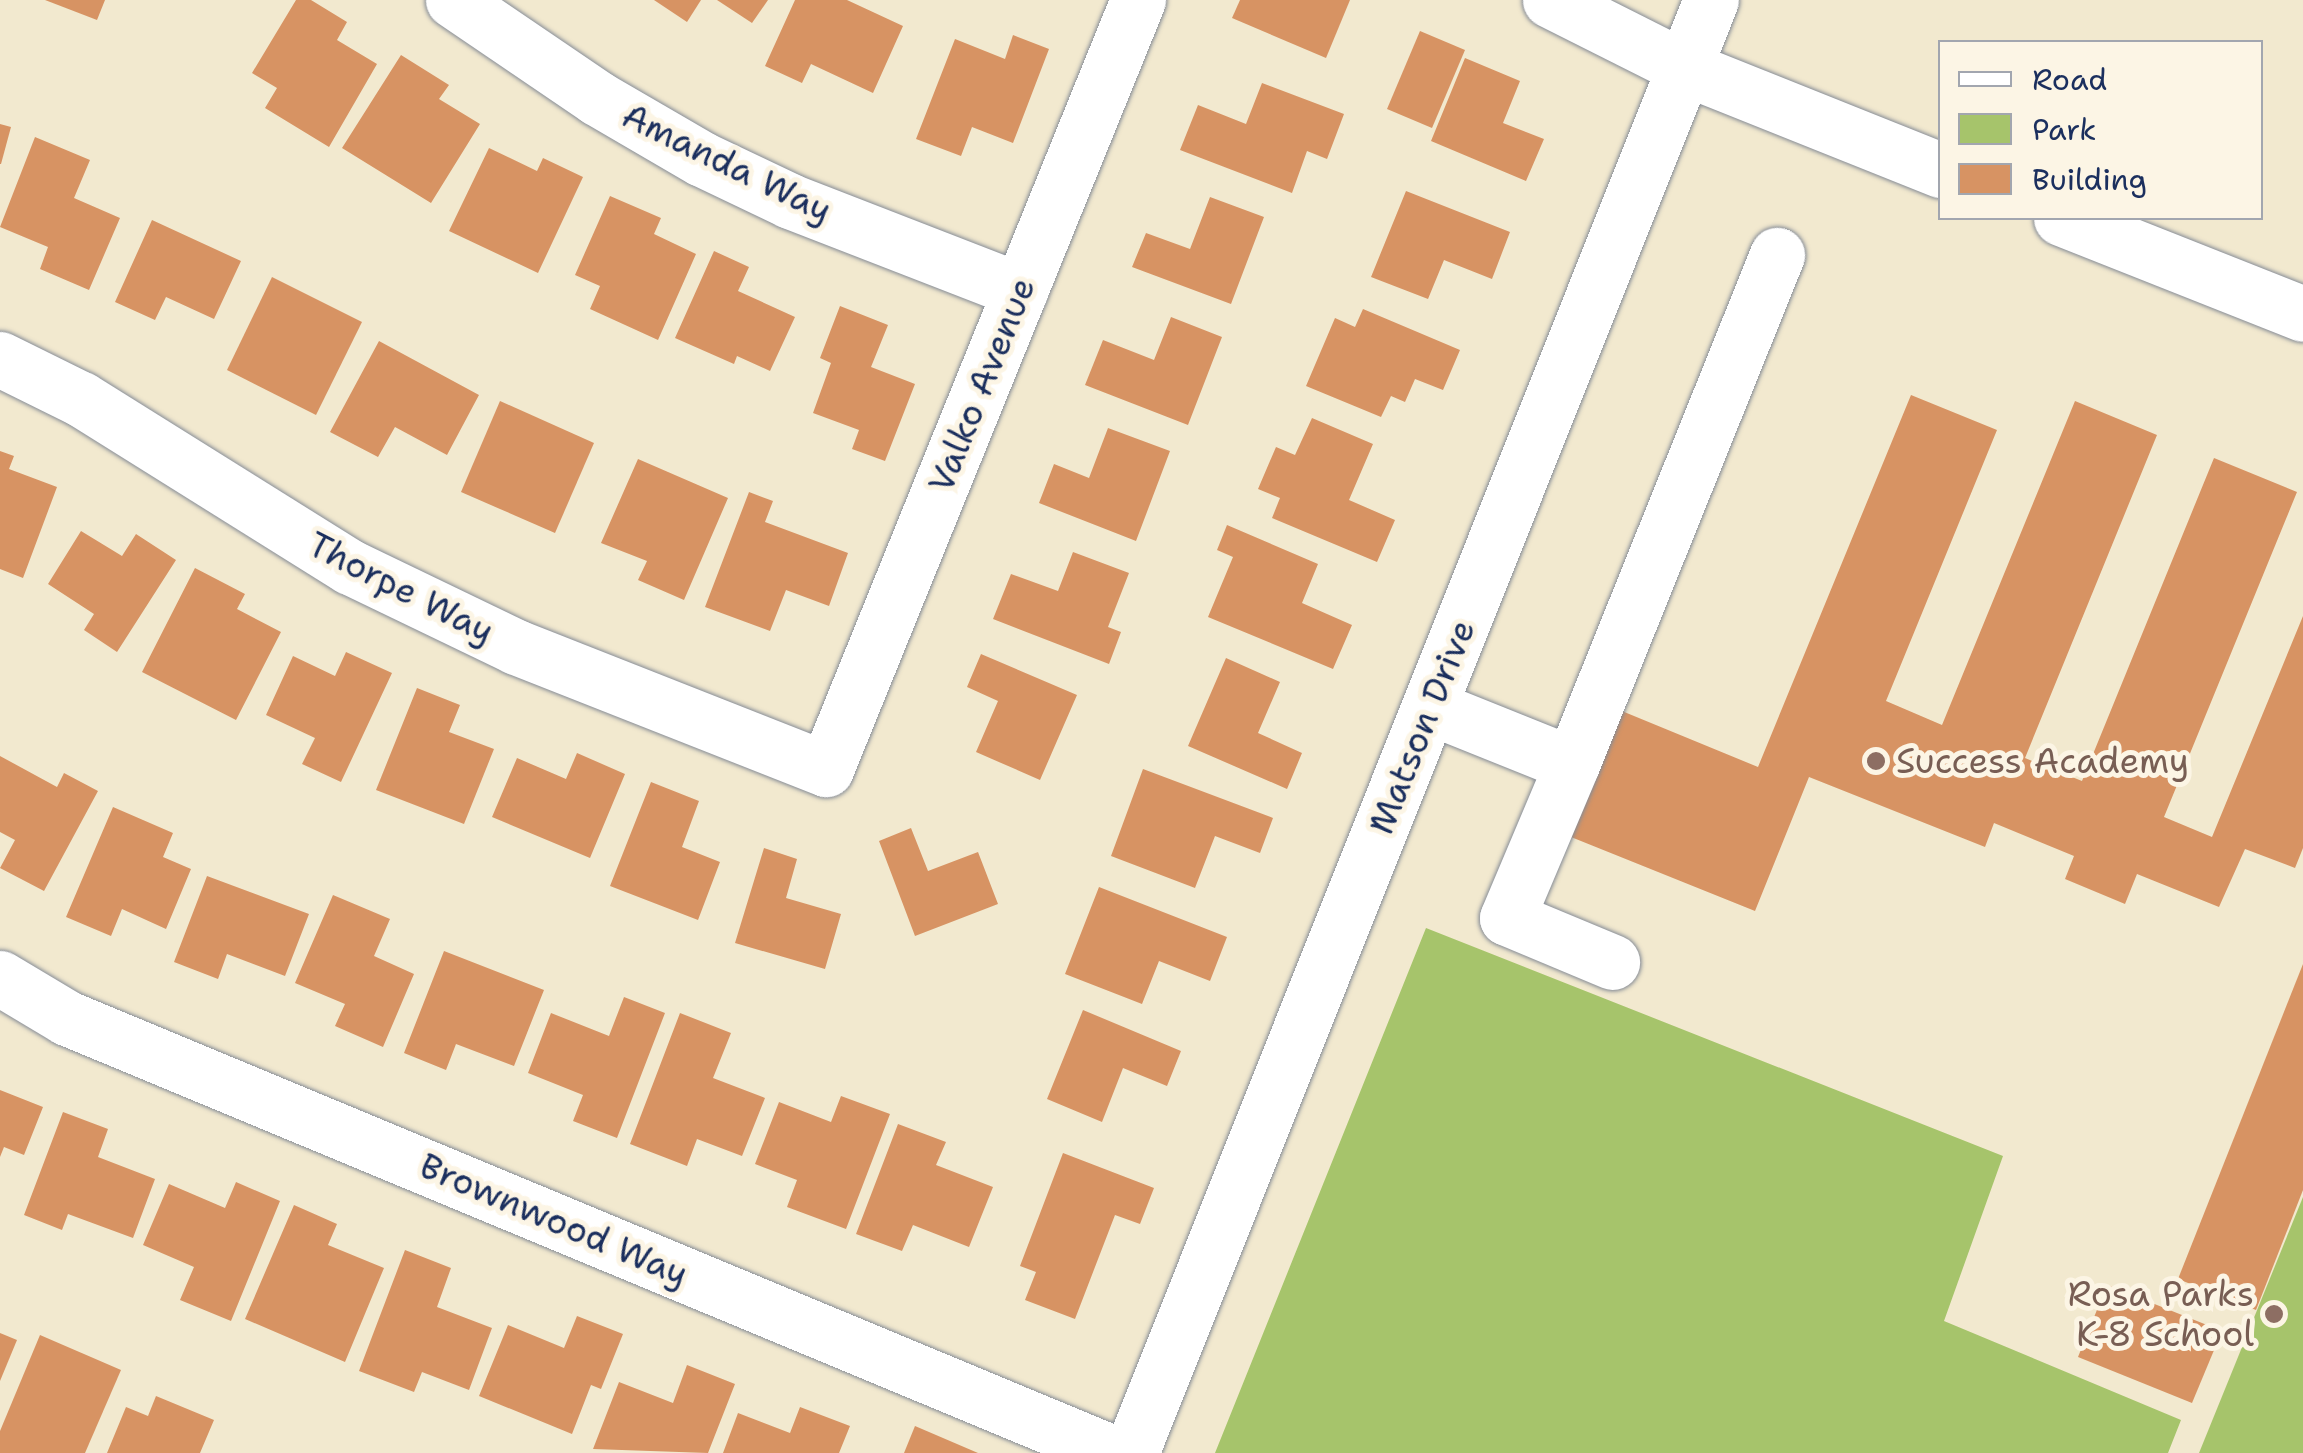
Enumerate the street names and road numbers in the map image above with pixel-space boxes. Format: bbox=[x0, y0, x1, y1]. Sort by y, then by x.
street label: Amanda Way bbox=[615, 94, 839, 232]
street label: Valko Avenue bbox=[920, 272, 1044, 498]
street label: Thorpe Way bbox=[301, 523, 501, 653]
street label: Matson Drive bbox=[1360, 614, 1484, 840]
street label: Brownwood Way bbox=[413, 1145, 695, 1295]

